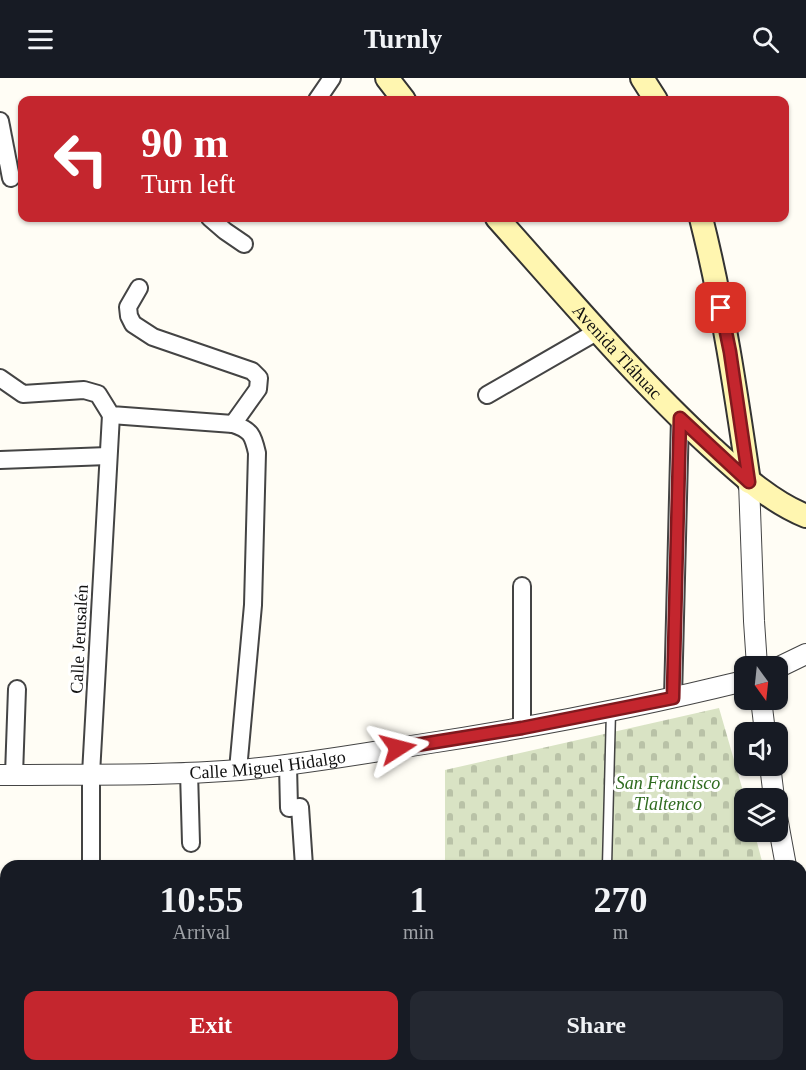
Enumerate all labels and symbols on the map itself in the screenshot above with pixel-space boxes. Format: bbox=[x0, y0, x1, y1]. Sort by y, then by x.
pin bbox=[695, 282, 746, 333]
street label: Avenida Tláhuac bbox=[569, 300, 666, 403]
street label: Calle Jerusalén bbox=[66, 584, 92, 694]
north arrow bbox=[734, 656, 788, 710]
position arrow bbox=[366, 716, 430, 780]
street label: Calle Miguel Hidalgo bbox=[189, 747, 347, 783]
park label: San Francisco Tlaltenco bbox=[616, 773, 720, 814]

